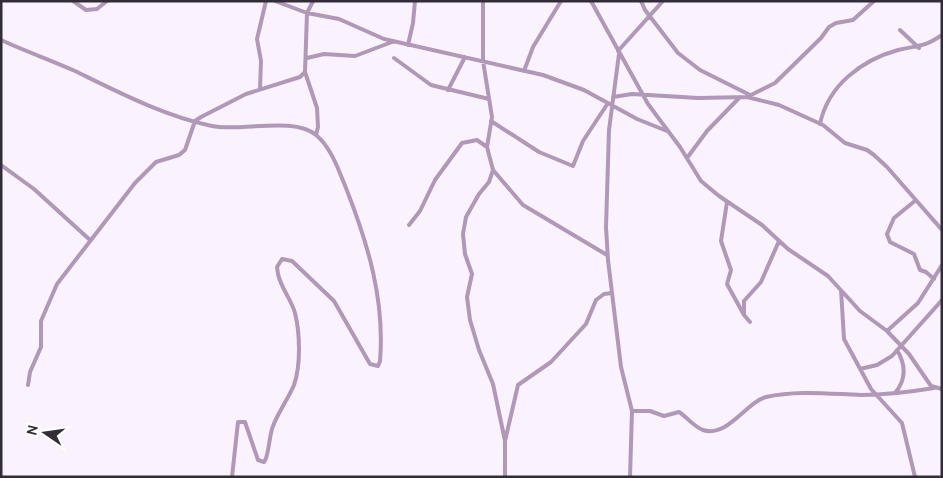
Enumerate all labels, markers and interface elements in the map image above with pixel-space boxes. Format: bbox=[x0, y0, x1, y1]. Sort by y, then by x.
north arrow bbox=[20, 408, 70, 458]
text: N bbox=[22, 423, 42, 437]

